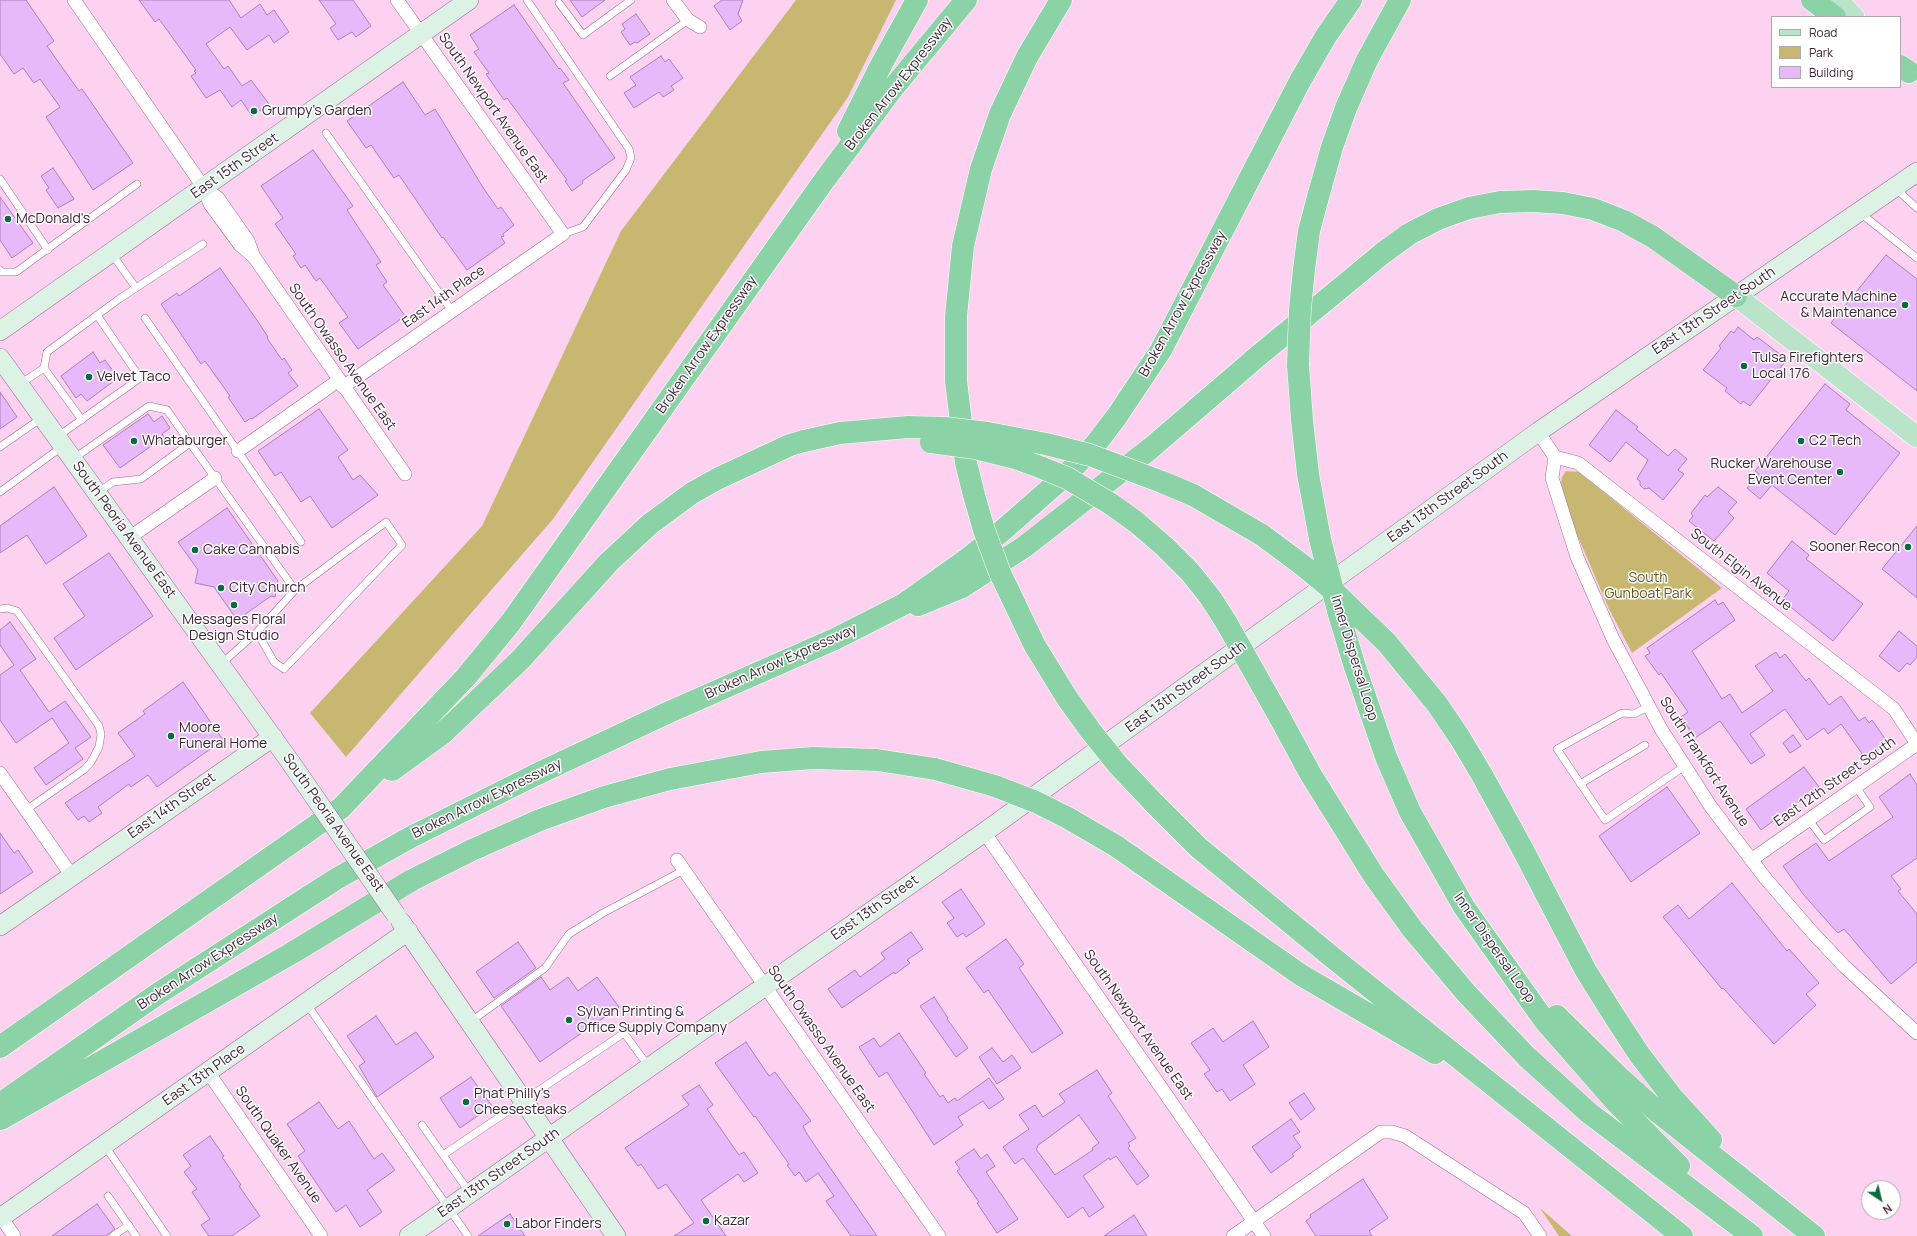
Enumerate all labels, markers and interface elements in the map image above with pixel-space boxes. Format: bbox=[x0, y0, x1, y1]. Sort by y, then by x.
street label: Broken Arrow Expressway bbox=[842, 14, 956, 154]
legend bbox=[1771, 16, 1901, 88]
text: Road bbox=[1809, 24, 1837, 41]
street label: South Newport Avenue East bbox=[435, 30, 551, 186]
text: Park bbox=[1809, 44, 1833, 61]
text: Building bbox=[1809, 64, 1853, 81]
place label: Grumpy's Garden bbox=[262, 103, 372, 119]
marker: Grumpy's Garden bbox=[249, 106, 259, 116]
street label: East 15th Street bbox=[188, 130, 282, 202]
place label: McDonald's bbox=[16, 211, 90, 227]
marker: McDonald's bbox=[3, 214, 13, 224]
street label: Broken Arrow Expressway bbox=[1136, 228, 1230, 380]
street label: East 14th Place bbox=[399, 262, 489, 332]
street label: East 13th Street South bbox=[1649, 264, 1779, 358]
street label: Broken Arrow Expressway bbox=[653, 273, 761, 417]
street label: South Owasso Avenue East bbox=[285, 280, 399, 434]
place label: Accurate Machine & Maintenance bbox=[1780, 289, 1897, 322]
marker: Accurate Machine & Maintenance bbox=[1900, 300, 1910, 310]
place label: Tulsa Firefighters Local 176 bbox=[1752, 350, 1863, 382]
marker: Tulsa Firefighters Local 176 bbox=[1739, 361, 1749, 371]
place label: Velvet Taco bbox=[97, 369, 170, 385]
marker: Velvet Taco bbox=[84, 372, 94, 382]
place label: Whataburger bbox=[142, 433, 227, 449]
place label: C2 Tech bbox=[1809, 433, 1861, 449]
marker: Whataburger bbox=[129, 436, 139, 446]
marker: C2 Tech bbox=[1796, 436, 1806, 446]
street label: East 13th Street South bbox=[1385, 448, 1511, 546]
place label: Rucker Warehouse Event Center bbox=[1710, 456, 1832, 488]
street label: South Peoria Avenue East bbox=[69, 458, 179, 602]
marker: Rucker Warehouse Event Center bbox=[1835, 467, 1845, 477]
street label: South Elgin Avenue bbox=[1687, 525, 1795, 615]
place label: Sooner Recon bbox=[1809, 539, 1900, 555]
place label: Cake Cannabis bbox=[203, 542, 300, 558]
marker: Sooner Recon bbox=[1903, 542, 1913, 552]
marker: Cake Cannabis bbox=[190, 545, 200, 555]
park label: South Gunboat Park bbox=[1604, 570, 1692, 602]
place label: City Church bbox=[229, 580, 305, 596]
marker: City Church bbox=[216, 583, 226, 593]
street label: Inner Dispersal Loop bbox=[1327, 593, 1381, 723]
marker: Messages Floral Design Studio bbox=[229, 600, 239, 610]
place label: Messages Floral Design Studio bbox=[182, 612, 286, 644]
street label: Broken Arrow Expressway bbox=[703, 621, 859, 703]
street label: East 13th Street South bbox=[1123, 638, 1249, 736]
street label: South Frankfort Avenue bbox=[1656, 694, 1752, 830]
place label: Moore Funeral Home bbox=[179, 720, 267, 752]
marker: Moore Funeral Home bbox=[166, 731, 176, 741]
street label: East 12th Street South bbox=[1771, 734, 1899, 830]
street label: South Peoria Avenue East bbox=[279, 751, 387, 895]
street label: Broken Arrow Expressway bbox=[410, 755, 564, 843]
street label: East 14th Street bbox=[125, 770, 219, 842]
street label: East 13th Street bbox=[828, 872, 922, 944]
street label: Inner Dispersal Loop bbox=[1450, 890, 1538, 1006]
street label: Broken Arrow Expressway bbox=[135, 910, 281, 1014]
street label: South Newport Avenue East bbox=[1080, 947, 1196, 1103]
street label: South Owasso Avenue East bbox=[764, 962, 878, 1116]
place label: Sylvan Printing & Office Supply Company bbox=[577, 1004, 727, 1036]
marker: Sylvan Printing & Office Supply Company bbox=[564, 1015, 574, 1025]
street label: East 13th Place bbox=[160, 1040, 248, 1110]
street label: South Quaker Avenue bbox=[231, 1083, 325, 1207]
place label: Phat Philly's Cheesesteaks bbox=[474, 1086, 567, 1118]
marker: Phat Philly's Cheesesteaks bbox=[461, 1097, 471, 1107]
street label: East 13th Street South bbox=[435, 1125, 563, 1221]
north arrow bbox=[1861, 1180, 1901, 1220]
text: N bbox=[1880, 1201, 1895, 1218]
place label: Kazar bbox=[714, 1213, 750, 1229]
place label: Labor Finders bbox=[515, 1216, 602, 1232]
marker: Kazar bbox=[701, 1216, 711, 1226]
marker: Labor Finders bbox=[502, 1219, 512, 1229]

